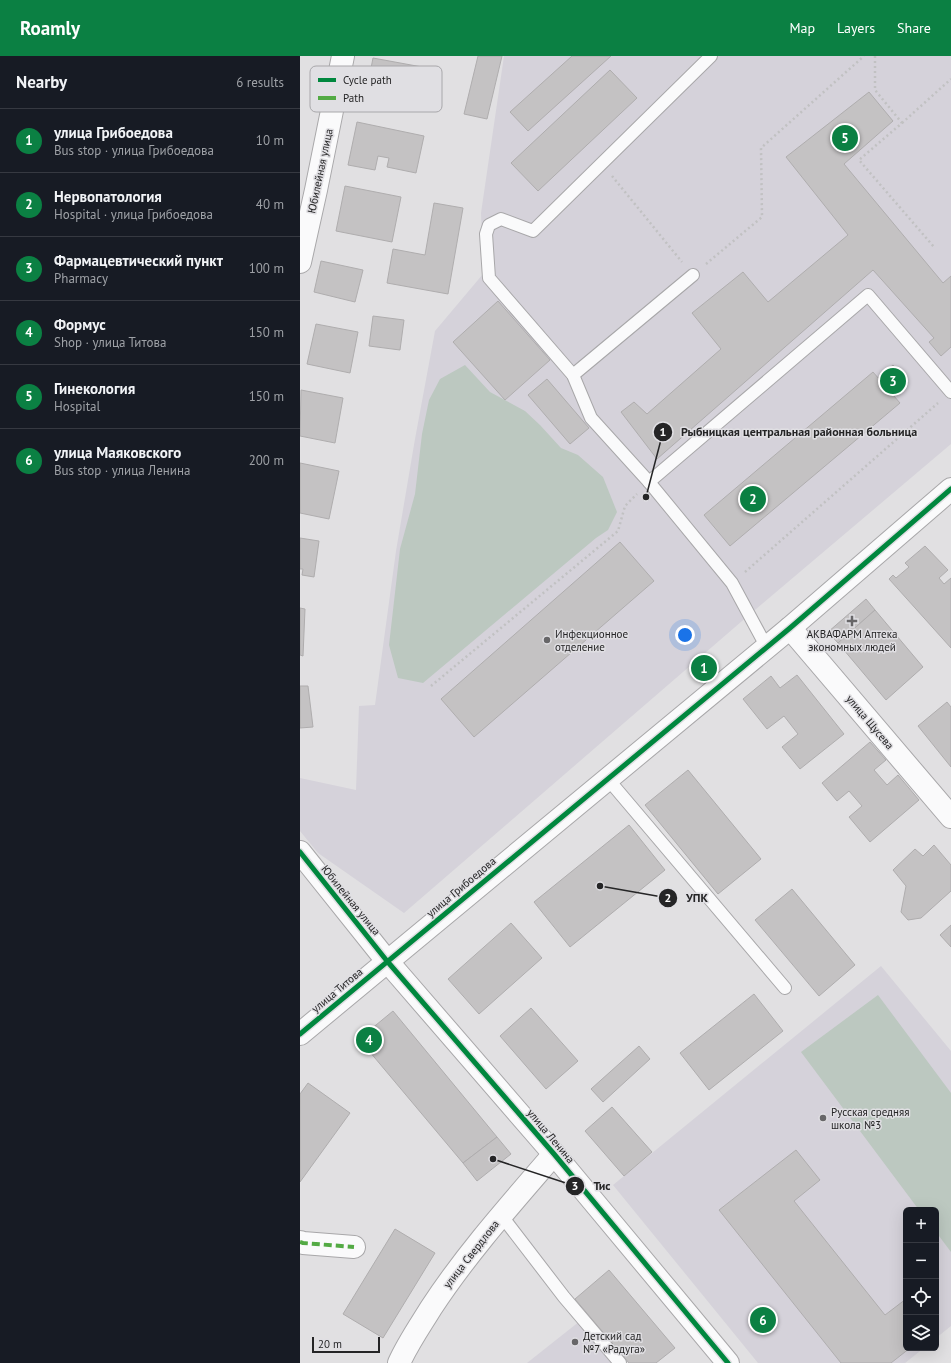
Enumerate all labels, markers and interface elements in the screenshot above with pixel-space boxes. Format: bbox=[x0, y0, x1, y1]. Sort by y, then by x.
text: Roamly bbox=[20, 16, 80, 40]
text: Map bbox=[789, 19, 815, 37]
text: Layers bbox=[837, 19, 875, 37]
text: Share bbox=[897, 19, 931, 37]
legend bbox=[310, 66, 442, 112]
text: Nearby bbox=[16, 71, 67, 93]
text: Cycle path bbox=[343, 73, 392, 87]
text: 6 results bbox=[236, 74, 284, 91]
text: Path bbox=[343, 91, 364, 105]
text: улица Грибоедова bbox=[54, 123, 173, 142]
pin: 5 bbox=[832, 123, 858, 153]
street label: Юбилейная улица bbox=[304, 127, 336, 215]
text: 1 bbox=[25, 132, 33, 149]
text: 10 m bbox=[256, 132, 284, 149]
text: Bus stop · улица Грибоедова bbox=[54, 142, 214, 159]
text: Нервопатология bbox=[54, 187, 162, 206]
text: 2 bbox=[25, 196, 33, 213]
text: 40 m bbox=[256, 196, 284, 213]
text: Hospital · улица Грибоедова bbox=[54, 206, 213, 223]
text: Фармацевтический пункт bbox=[54, 251, 223, 270]
text: 3 bbox=[25, 260, 33, 277]
text: 100 m bbox=[249, 260, 284, 277]
text: Pharmacy bbox=[54, 270, 108, 287]
text: Формус bbox=[54, 315, 106, 334]
text: 4 bbox=[25, 324, 33, 341]
text: 150 m bbox=[249, 324, 284, 341]
text: Shop · улица Титова bbox=[54, 334, 166, 351]
pin: 3 bbox=[880, 366, 906, 396]
text: Гинекология bbox=[54, 379, 135, 398]
text: 5 bbox=[25, 388, 33, 405]
text: 150 m bbox=[249, 388, 284, 405]
text: Hospital bbox=[54, 398, 100, 415]
callout: Рыбницкая центральная районная больница bbox=[653, 420, 925, 444]
text: 1 bbox=[660, 424, 666, 439]
text: Рыбницкая центральная районная больница bbox=[681, 424, 917, 439]
text: улица Маяковского bbox=[54, 443, 181, 462]
text: 6 bbox=[25, 452, 33, 469]
text: 200 m bbox=[249, 452, 284, 469]
text: Bus stop · улица Ленина bbox=[54, 462, 190, 479]
pin: 2 bbox=[740, 484, 766, 514]
marker: АКВАФАРМ Аптека экономных людей bbox=[847, 616, 857, 626]
your location bbox=[675, 625, 695, 645]
place label: Инфекционное отделение bbox=[555, 627, 628, 654]
place label: АКВАФАРМ Аптека экономных людей bbox=[807, 627, 897, 654]
marker: Инфекционное отделение bbox=[542, 635, 552, 645]
pin: 1 bbox=[691, 653, 717, 683]
street label: улица Щусева bbox=[843, 692, 897, 752]
street label: улица Грибоедова bbox=[423, 854, 499, 920]
street label: Юбилейная улица bbox=[318, 862, 384, 938]
callout: УПК bbox=[658, 886, 716, 910]
text: 2 bbox=[665, 890, 671, 905]
text: УПК bbox=[685, 890, 709, 905]
street label: улица Титова bbox=[309, 965, 365, 1015]
pin: 4 bbox=[356, 1025, 382, 1055]
place label: Русская средняя школа №3 bbox=[831, 1105, 909, 1132]
street label: улица Ленина bbox=[524, 1106, 578, 1166]
marker: Русская средняя школа №3 bbox=[818, 1113, 828, 1123]
callout: Тис bbox=[565, 1174, 618, 1198]
text: 3 bbox=[572, 1178, 578, 1193]
text: Тис bbox=[593, 1178, 611, 1193]
map controls bbox=[903, 1207, 939, 1351]
button: + bbox=[903, 1207, 939, 1243]
street label: улица Свердлова bbox=[440, 1217, 502, 1291]
button: − bbox=[903, 1243, 939, 1279]
button: locate bbox=[903, 1279, 939, 1315]
pin: 6 bbox=[750, 1305, 776, 1335]
button: layers bbox=[903, 1315, 939, 1351]
place label: Детский сад №7 «Радуга» bbox=[583, 1329, 645, 1356]
scale bar bbox=[312, 1335, 380, 1354]
text: 20 m bbox=[318, 1337, 342, 1351]
marker: Детский сад №7 «Радуга» bbox=[570, 1337, 580, 1347]

